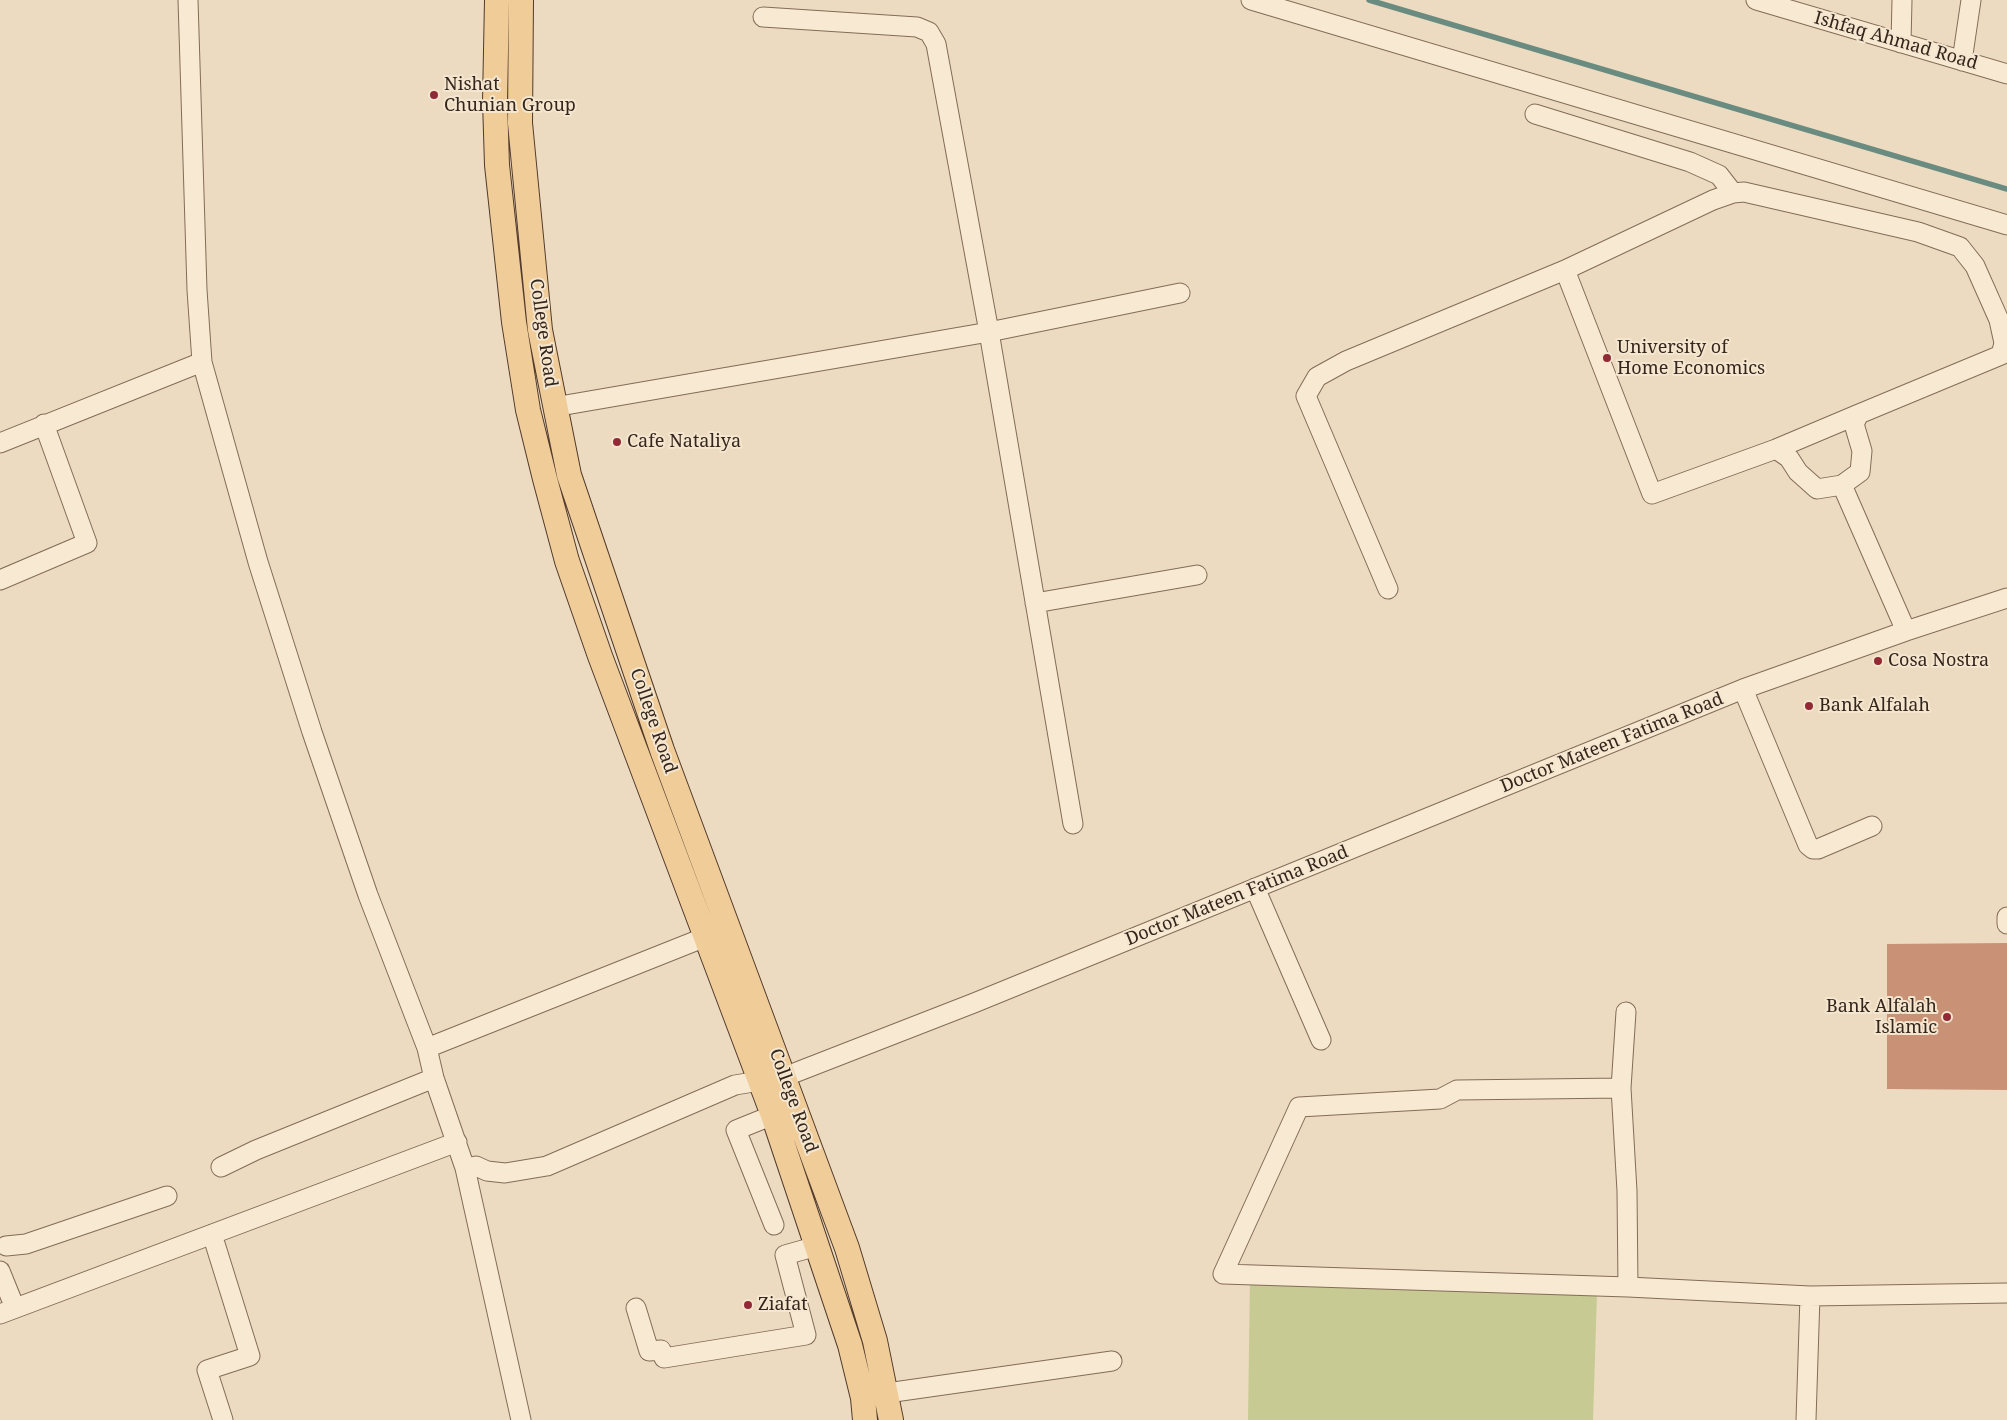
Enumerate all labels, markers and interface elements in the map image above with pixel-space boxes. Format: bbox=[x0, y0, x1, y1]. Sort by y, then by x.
street label: Ishfaq Ahmad Road bbox=[1812, 7, 1980, 75]
place label: Nishat Chunian Group bbox=[444, 74, 576, 116]
marker: Nishat Chunian Group bbox=[428, 89, 440, 101]
street label: College Road bbox=[525, 277, 561, 389]
place label: University of Home Economics bbox=[1617, 337, 1765, 379]
marker: University of Home Economics bbox=[1601, 352, 1613, 364]
place label: Cafe Nataliya bbox=[627, 431, 741, 453]
marker: Cafe Nataliya bbox=[611, 436, 623, 448]
place label: Cosa Nostra bbox=[1888, 650, 1989, 672]
marker: Cosa Nostra bbox=[1872, 655, 1884, 667]
street label: College Road bbox=[625, 666, 681, 776]
street label: Doctor Mateen Fatima Road bbox=[1497, 688, 1727, 798]
place label: Bank Alfalah bbox=[1819, 695, 1930, 717]
marker: Bank Alfalah bbox=[1803, 700, 1815, 712]
street label: Doctor Mateen Fatima Road bbox=[1122, 841, 1352, 951]
place label: Bank Alfalah Islamic bbox=[1826, 996, 1937, 1038]
marker: Bank Alfalah Islamic bbox=[1941, 1011, 1953, 1023]
street label: College Road bbox=[764, 1046, 822, 1156]
place label: Ziafat bbox=[758, 1294, 808, 1316]
marker: Ziafat bbox=[742, 1299, 754, 1311]

